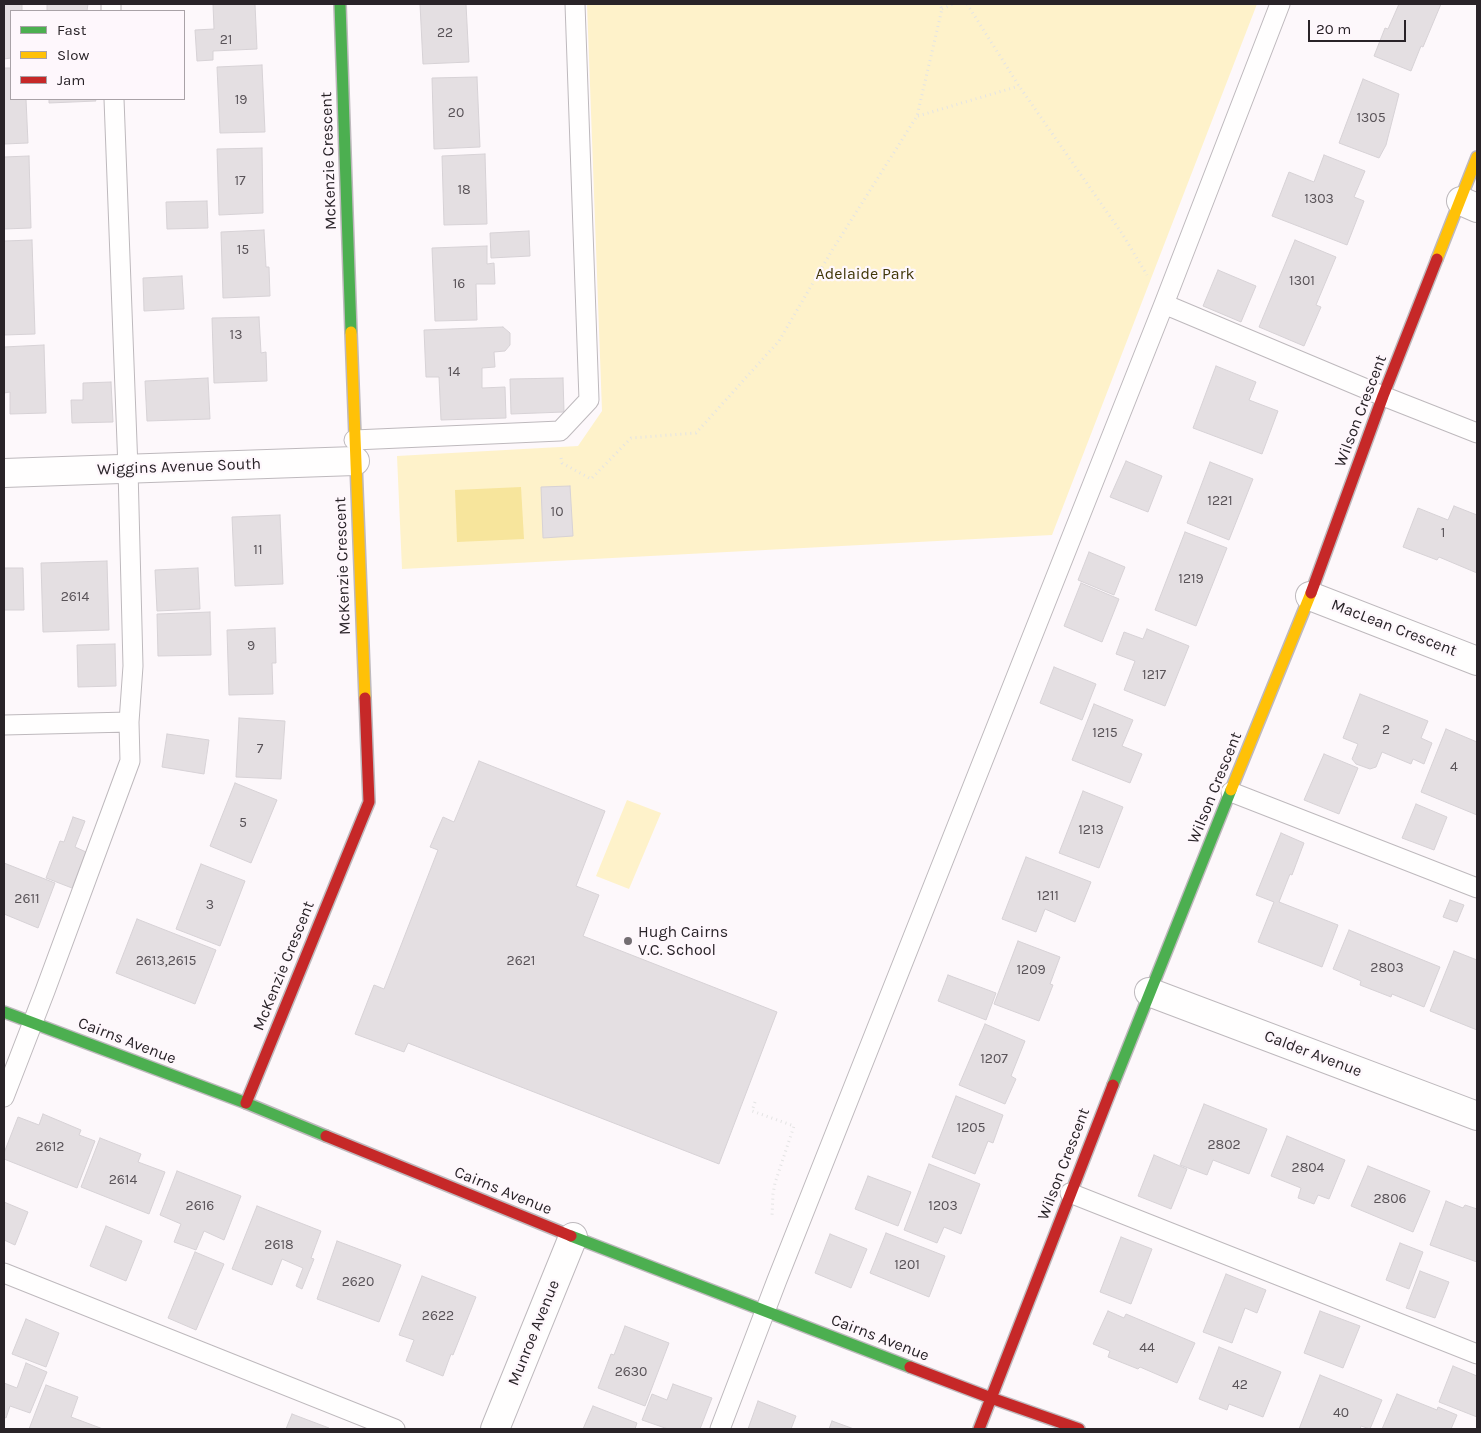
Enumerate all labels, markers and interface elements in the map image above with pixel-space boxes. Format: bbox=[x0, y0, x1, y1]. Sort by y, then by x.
legend bbox=[10, 10, 185, 100]
scale bar bbox=[1311, 10, 1408, 42]
text: 20 m bbox=[1316, 20, 1351, 38]
text: Fast bbox=[57, 21, 86, 39]
house number: 22 bbox=[437, 25, 453, 41]
house number: 21 bbox=[220, 32, 232, 48]
text: Slow bbox=[57, 46, 89, 64]
text: Jam bbox=[57, 71, 85, 89]
house number: 19 bbox=[235, 92, 247, 108]
street label: McKenzie Crescent bbox=[317, 92, 341, 230]
house number: 20 bbox=[448, 105, 464, 121]
house number: 1305 bbox=[1356, 110, 1386, 126]
house number: 17 bbox=[234, 173, 246, 189]
house number: 18 bbox=[457, 182, 471, 198]
house number: 1303 bbox=[1304, 191, 1334, 207]
house number: 15 bbox=[237, 242, 249, 258]
park label: Adelaide Park bbox=[816, 264, 914, 284]
house number: 1301 bbox=[1289, 273, 1315, 289]
house number: 16 bbox=[453, 276, 465, 292]
house number: 13 bbox=[230, 327, 242, 343]
street label: Wilson Crescent bbox=[1331, 352, 1391, 470]
house number: 14 bbox=[448, 364, 460, 380]
street label: Wiggins Avenue South bbox=[97, 455, 261, 479]
house number: 1221 bbox=[1207, 493, 1233, 509]
street label: McKenzie Crescent bbox=[331, 497, 355, 635]
house number: 10 bbox=[551, 504, 563, 520]
house number: 1 bbox=[1441, 525, 1445, 541]
house number: 11 bbox=[253, 542, 263, 558]
house number: 1219 bbox=[1178, 571, 1204, 587]
house number: 2614 bbox=[61, 589, 89, 605]
street label: MacLean Crescent bbox=[1329, 595, 1459, 661]
house number: 9 bbox=[247, 638, 255, 654]
house number: 1217 bbox=[1142, 667, 1166, 683]
house number: 2 bbox=[1382, 722, 1390, 738]
house number: 1215 bbox=[1092, 725, 1118, 741]
street label: Wilson Crescent bbox=[1184, 729, 1246, 847]
house number: 7 bbox=[257, 741, 263, 757]
house number: 4 bbox=[1450, 759, 1458, 775]
house number: 5 bbox=[239, 815, 247, 831]
house number: 1213 bbox=[1078, 822, 1104, 838]
house number: 1211 bbox=[1037, 888, 1059, 904]
house number: 2611 bbox=[14, 891, 40, 907]
house number: 3 bbox=[206, 897, 214, 913]
street label: McKenzie Crescent bbox=[249, 898, 319, 1034]
place label: Hugh Cairns V.C. School bbox=[638, 922, 728, 960]
marker: Hugh Cairns V.C. School bbox=[622, 935, 634, 947]
house number: 2613,2615 bbox=[136, 953, 196, 969]
house number: 2621 bbox=[507, 953, 535, 969]
house number: 2803 bbox=[1370, 960, 1404, 976]
house number: 1209 bbox=[1016, 962, 1046, 978]
street label: Cairns Avenue bbox=[75, 1013, 179, 1069]
street label: Calder Avenue bbox=[1261, 1027, 1365, 1081]
house number: 1207 bbox=[980, 1051, 1008, 1067]
street label: Wilson Crescent bbox=[1034, 1105, 1094, 1223]
house number: 1205 bbox=[957, 1120, 985, 1136]
house number: 2802 bbox=[1207, 1137, 1241, 1153]
house number: 2612 bbox=[36, 1139, 64, 1155]
house number: 2804 bbox=[1292, 1160, 1324, 1176]
street label: Cairns Avenue bbox=[451, 1163, 555, 1219]
house number: 2614 bbox=[109, 1172, 137, 1188]
house number: 2806 bbox=[1373, 1191, 1407, 1207]
house number: 2616 bbox=[186, 1198, 214, 1214]
house number: 1203 bbox=[928, 1198, 958, 1214]
house number: 2618 bbox=[264, 1237, 294, 1253]
house number: 1201 bbox=[894, 1257, 920, 1273]
house number: 2620 bbox=[342, 1274, 374, 1290]
street label: Munroe Avenue bbox=[504, 1277, 564, 1389]
house number: 2622 bbox=[422, 1308, 454, 1324]
street label: Cairns Avenue bbox=[828, 1310, 932, 1366]
house number: 44 bbox=[1139, 1340, 1155, 1356]
house number: 2630 bbox=[615, 1364, 647, 1380]
house number: 42 bbox=[1232, 1377, 1248, 1393]
house number: 40 bbox=[1333, 1405, 1349, 1421]

